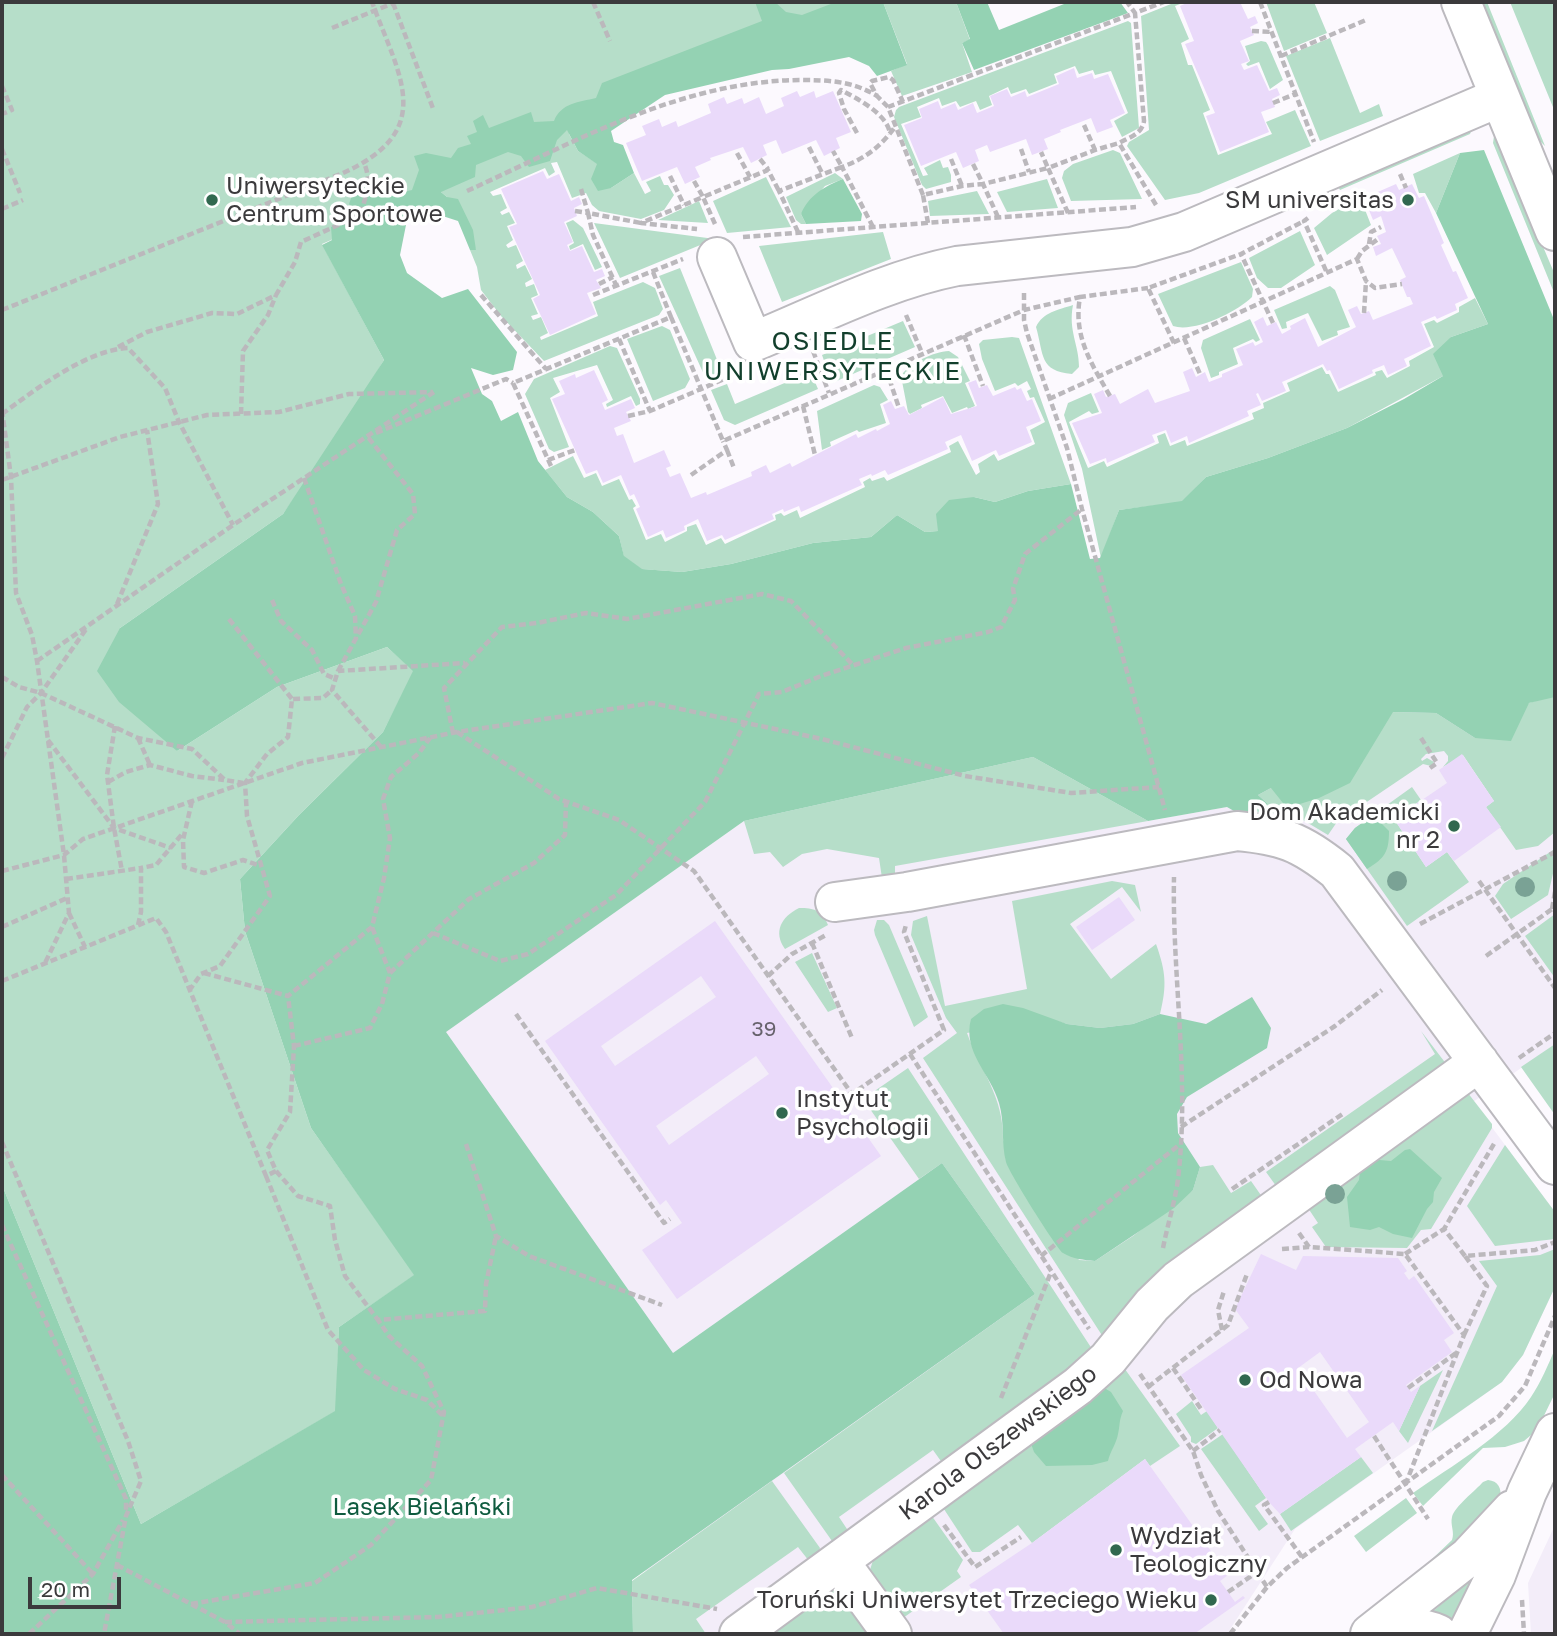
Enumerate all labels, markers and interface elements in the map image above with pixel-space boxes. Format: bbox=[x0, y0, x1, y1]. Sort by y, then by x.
place label: Uniwersyteckie Centrum Sportowe bbox=[226, 172, 443, 228]
place label: SM universitas bbox=[1225, 186, 1394, 214]
marker: Uniwersyteckie Centrum Sportowe bbox=[204, 192, 220, 208]
marker: SM universitas bbox=[1400, 192, 1416, 208]
district label: OSIEDLE UNIWERSYTECKIE bbox=[706, 326, 960, 388]
place label: Dom Akademicki nr 2 bbox=[1249, 798, 1440, 854]
marker: Dom Akademicki nr 2 bbox=[1446, 818, 1462, 834]
house number: 39 bbox=[752, 1016, 776, 1042]
place label: Instytut Psychologii bbox=[796, 1085, 929, 1141]
marker: Instytut Psychologii bbox=[774, 1105, 790, 1121]
street label: Karola Olszewskiego bbox=[894, 1359, 1102, 1527]
place label: Od Nowa bbox=[1259, 1366, 1362, 1394]
marker: Od Nowa bbox=[1237, 1372, 1253, 1388]
park label: Lasek Bielański bbox=[333, 1493, 511, 1521]
place label: Wydział Teologiczny bbox=[1130, 1522, 1267, 1578]
marker: Wydział Teologiczny bbox=[1108, 1542, 1124, 1558]
scale bar bbox=[32, 1562, 124, 1606]
text: 20 m bbox=[41, 1576, 90, 1602]
place label: Toruński Uniwersytet Trzeciego Wieku bbox=[757, 1586, 1197, 1614]
marker: Toruński Uniwersytet Trzeciego Wieku bbox=[1203, 1592, 1219, 1608]

